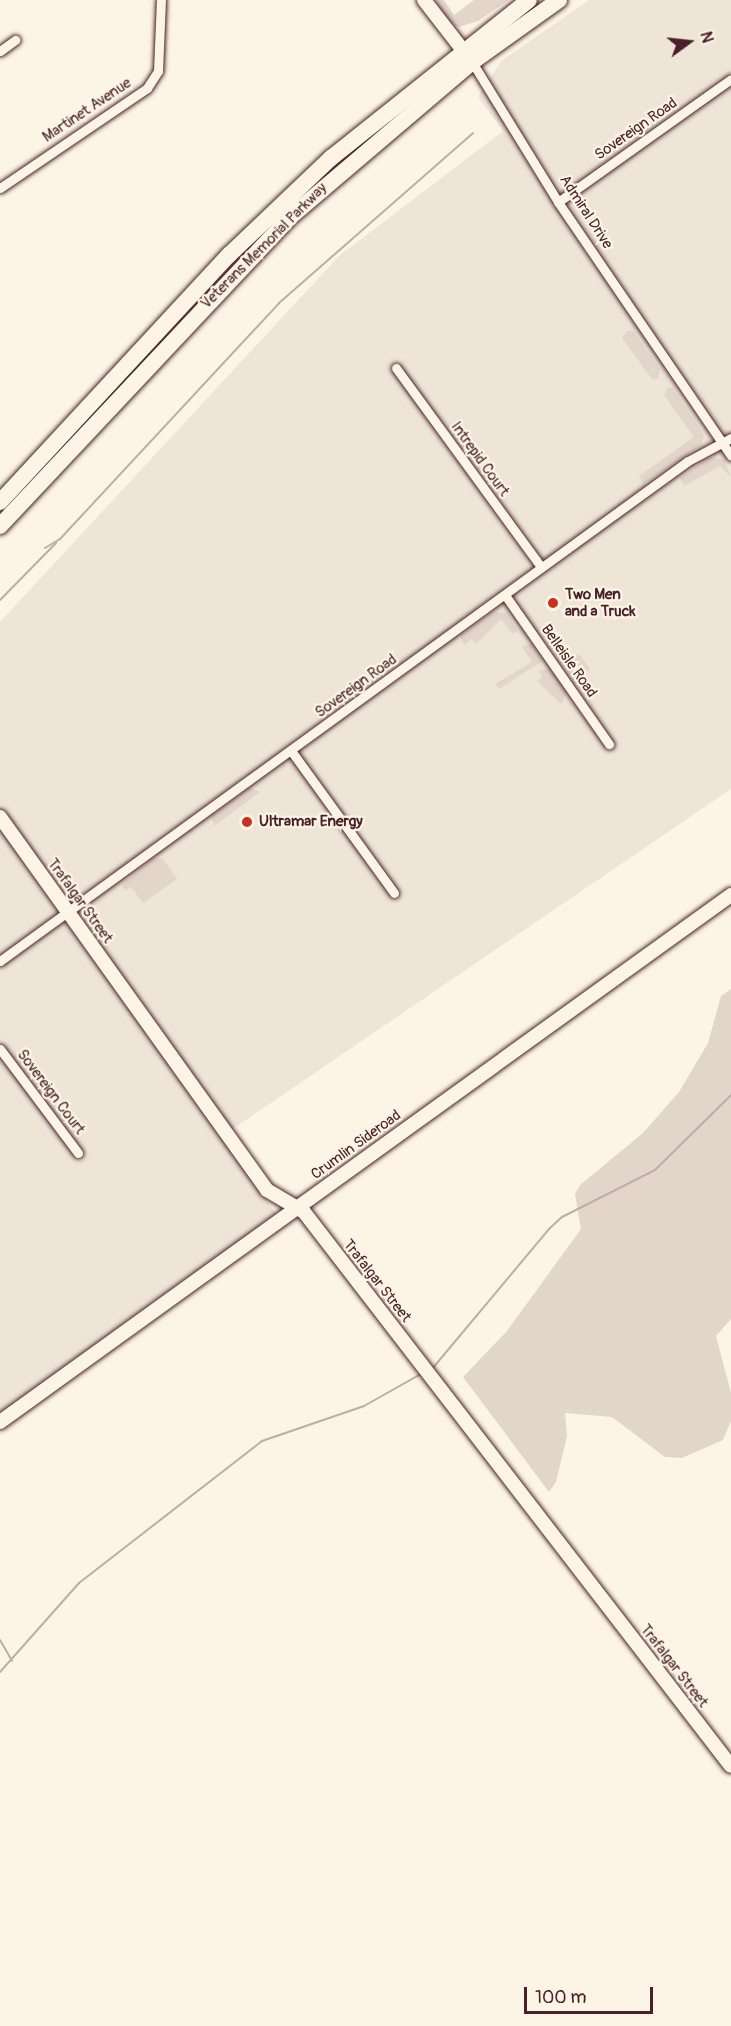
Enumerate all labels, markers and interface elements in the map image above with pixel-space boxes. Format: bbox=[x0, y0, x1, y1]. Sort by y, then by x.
north arrow bbox=[659, 12, 719, 72]
text: N bbox=[695, 30, 717, 45]
street label: Martinet Avenue bbox=[39, 74, 135, 146]
street label: Sovereign Road bbox=[591, 94, 681, 164]
street label: Admiral Drive bbox=[556, 172, 616, 252]
street label: Veterans Memorial Parkway bbox=[197, 179, 331, 313]
street label: Intrepid Court bbox=[447, 418, 513, 500]
place label: Two Men and a Truck bbox=[565, 585, 635, 620]
marker: Two Men and a Truck bbox=[546, 596, 560, 610]
street label: Belleisle Road bbox=[537, 621, 601, 701]
street label: Sovereign Road bbox=[312, 650, 400, 722]
place label: Ultramar Energy bbox=[259, 813, 363, 831]
marker: Ultramar Energy bbox=[240, 815, 254, 829]
street label: Trafalgar Street bbox=[43, 855, 117, 947]
street label: Sovereign Court bbox=[13, 1046, 89, 1138]
street label: Crumlin Sideroad bbox=[308, 1106, 404, 1184]
street label: Trafalgar Street bbox=[339, 1236, 415, 1326]
street label: Trafalgar Street bbox=[636, 1621, 712, 1711]
scale bar bbox=[527, 1975, 656, 2013]
text: 100 m bbox=[535, 1986, 587, 2009]

